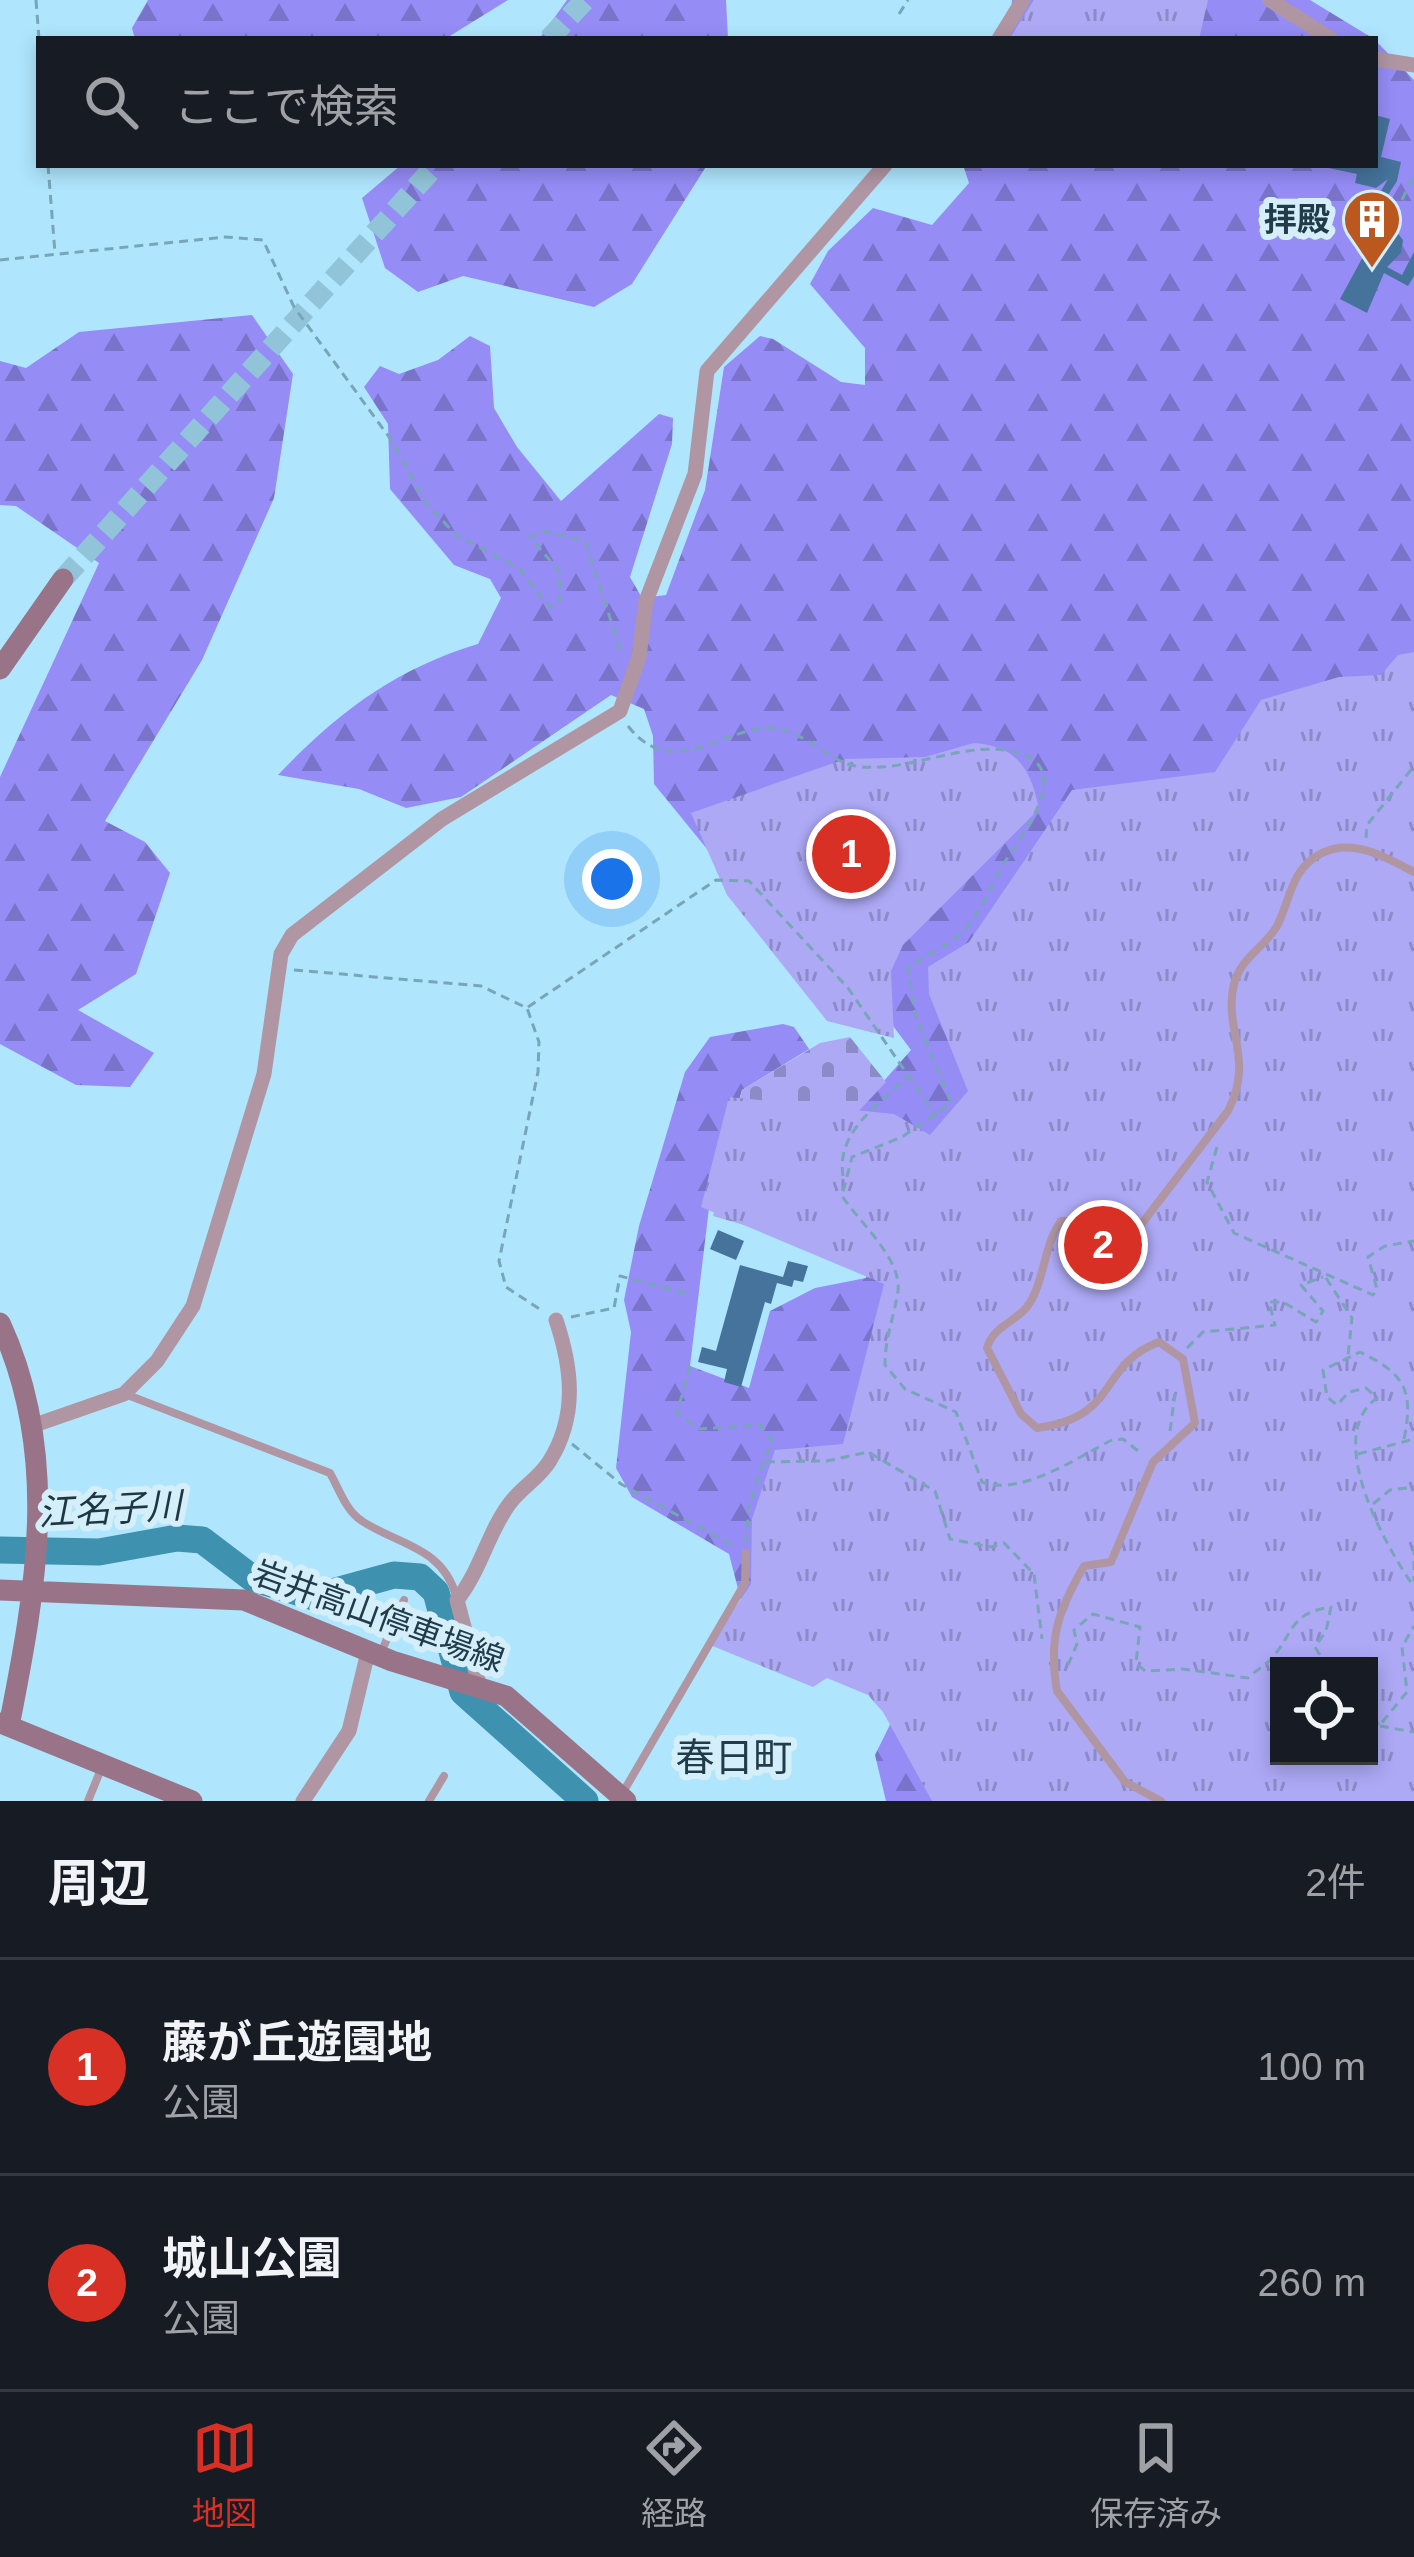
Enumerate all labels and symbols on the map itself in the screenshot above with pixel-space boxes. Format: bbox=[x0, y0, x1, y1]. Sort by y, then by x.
building icon: 拝殿 bbox=[1341, 188, 1403, 270]
place label: 拝殿 bbox=[1264, 201, 1330, 238]
pin: 1 bbox=[812, 809, 890, 899]
your location bbox=[582, 849, 642, 909]
pin: 2 bbox=[1064, 1200, 1142, 1290]
water label: 江名子川 bbox=[37, 1485, 187, 1533]
street label: 岩井高山停車場線 bbox=[249, 1553, 509, 1679]
district label: 春日町 bbox=[675, 1736, 793, 1779]

